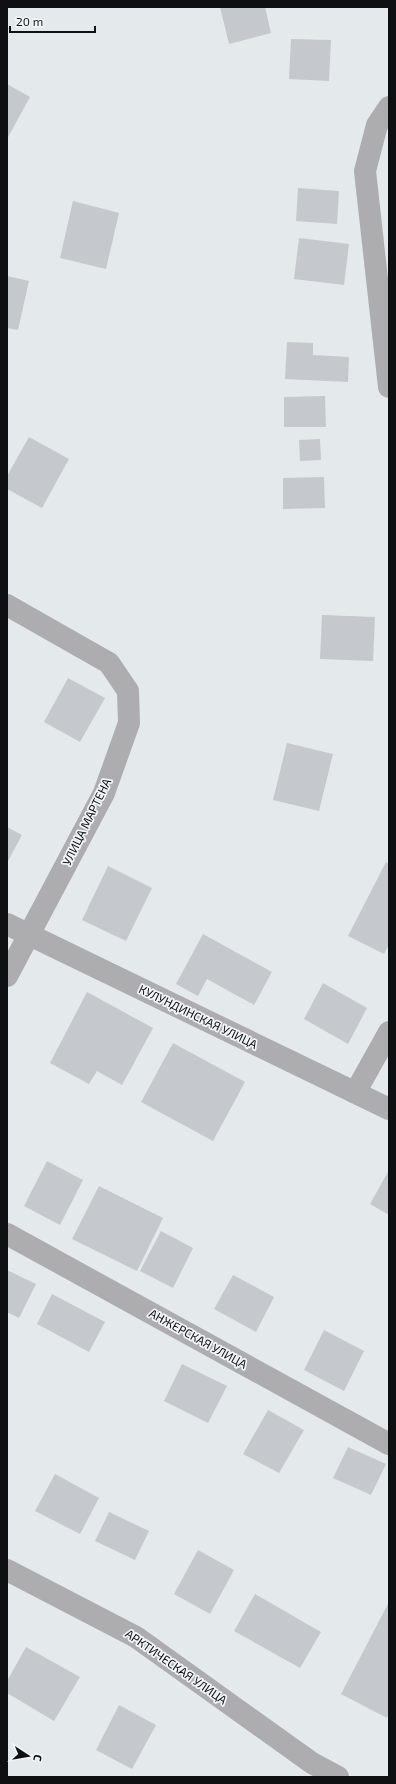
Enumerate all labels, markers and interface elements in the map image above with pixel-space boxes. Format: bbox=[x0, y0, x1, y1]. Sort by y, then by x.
scale bar bbox=[10, 8, 95, 34]
text: 20 m bbox=[16, 14, 43, 28]
street label: УЛИЦА МАРТЕНА bbox=[59, 775, 113, 867]
street label: КУЛУНДИНСКАЯ УЛИЦА bbox=[137, 981, 261, 1051]
street label: АНЖЕРСКАЯ УЛИЦА bbox=[147, 1305, 250, 1371]
street label: АРКТИЧЕСКАЯ УЛИЦА bbox=[123, 1626, 230, 1707]
north arrow bbox=[8, 1736, 48, 1776]
text: С bbox=[31, 1754, 45, 1763]

